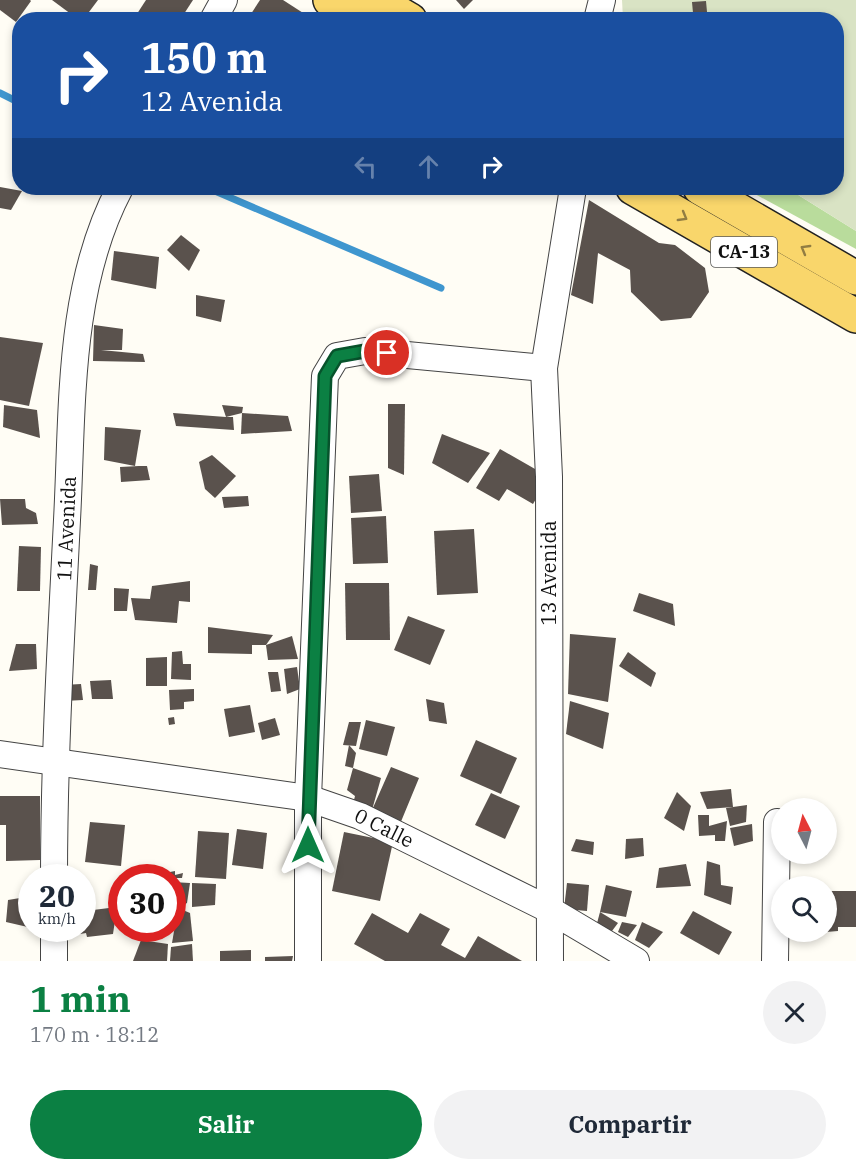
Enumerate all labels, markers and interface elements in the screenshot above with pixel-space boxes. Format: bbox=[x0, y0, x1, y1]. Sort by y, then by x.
text: 150 m bbox=[141, 30, 267, 85]
icon: right bbox=[42, 36, 120, 114]
text: 12 Avenida bbox=[141, 83, 283, 118]
icon: left bbox=[349, 150, 382, 183]
icon: ahead bbox=[412, 150, 445, 183]
icon: right bbox=[475, 150, 508, 183]
one-way arrow bbox=[677, 209, 687, 221]
road number: CA-13 bbox=[711, 237, 777, 267]
one-way arrow bbox=[801, 244, 812, 256]
pin bbox=[361, 327, 412, 378]
icon: arrive bbox=[370, 336, 403, 369]
street label: 11 Avenida bbox=[50, 475, 82, 581]
street label: 13 Avenida bbox=[535, 520, 562, 626]
north arrow bbox=[771, 798, 837, 864]
map controls bbox=[771, 798, 837, 942]
street label: 0 Calle bbox=[350, 801, 419, 854]
position arrow bbox=[276, 813, 340, 877]
speed limit sign: 30 bbox=[108, 864, 186, 942]
text: 20 bbox=[39, 876, 75, 915]
button: search bbox=[771, 876, 837, 942]
text: km/h bbox=[38, 909, 76, 928]
text: 1 min bbox=[30, 975, 131, 1022]
button: close bbox=[763, 981, 826, 1044]
text: 170 m · 18:12 bbox=[30, 1021, 159, 1048]
button: Salir bbox=[30, 1090, 422, 1159]
button: Compartir bbox=[434, 1090, 826, 1159]

